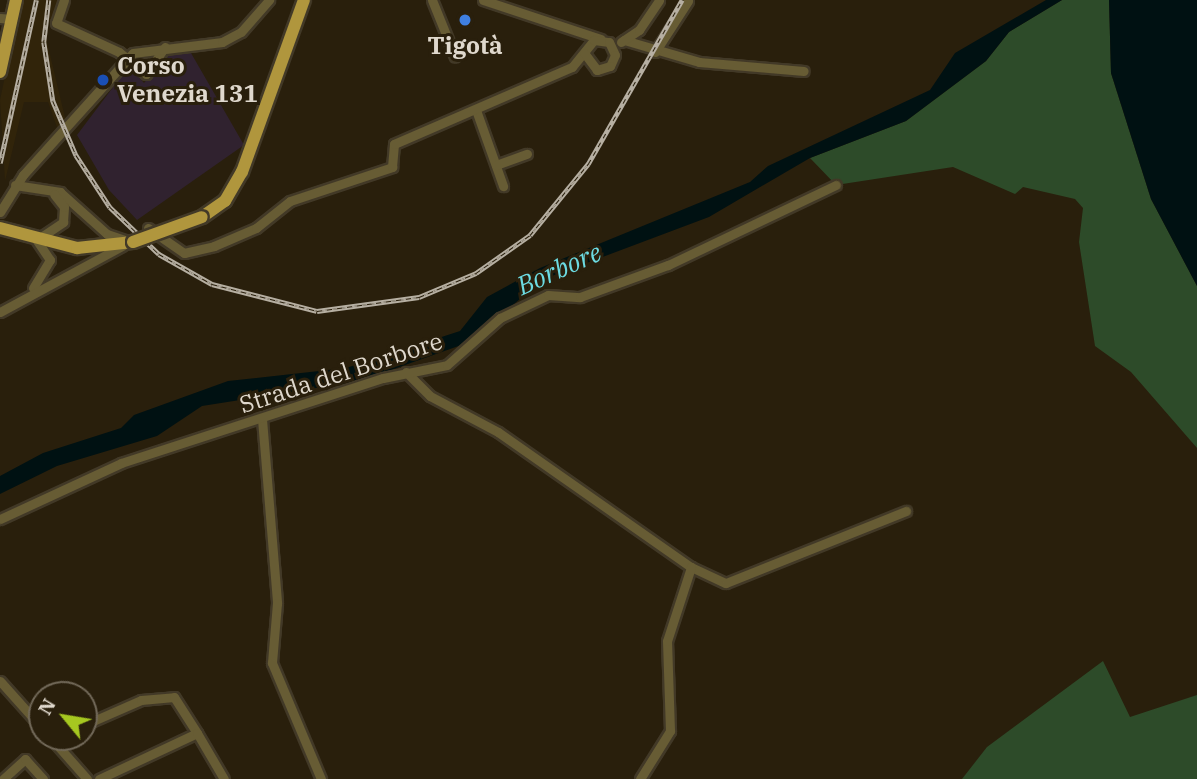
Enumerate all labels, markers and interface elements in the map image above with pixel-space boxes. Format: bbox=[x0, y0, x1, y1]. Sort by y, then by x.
marker: Tigotà bbox=[457, 12, 473, 28]
place label: Tigotà bbox=[427, 32, 503, 60]
place label: Corso Venezia 131 bbox=[117, 52, 258, 108]
marker: Corso Venezia 131 bbox=[95, 72, 111, 88]
water label: Borbore bbox=[512, 237, 606, 301]
street label: Strada del Borbore bbox=[236, 327, 446, 419]
north arrow bbox=[28, 681, 98, 751]
text: N bbox=[32, 694, 61, 719]

